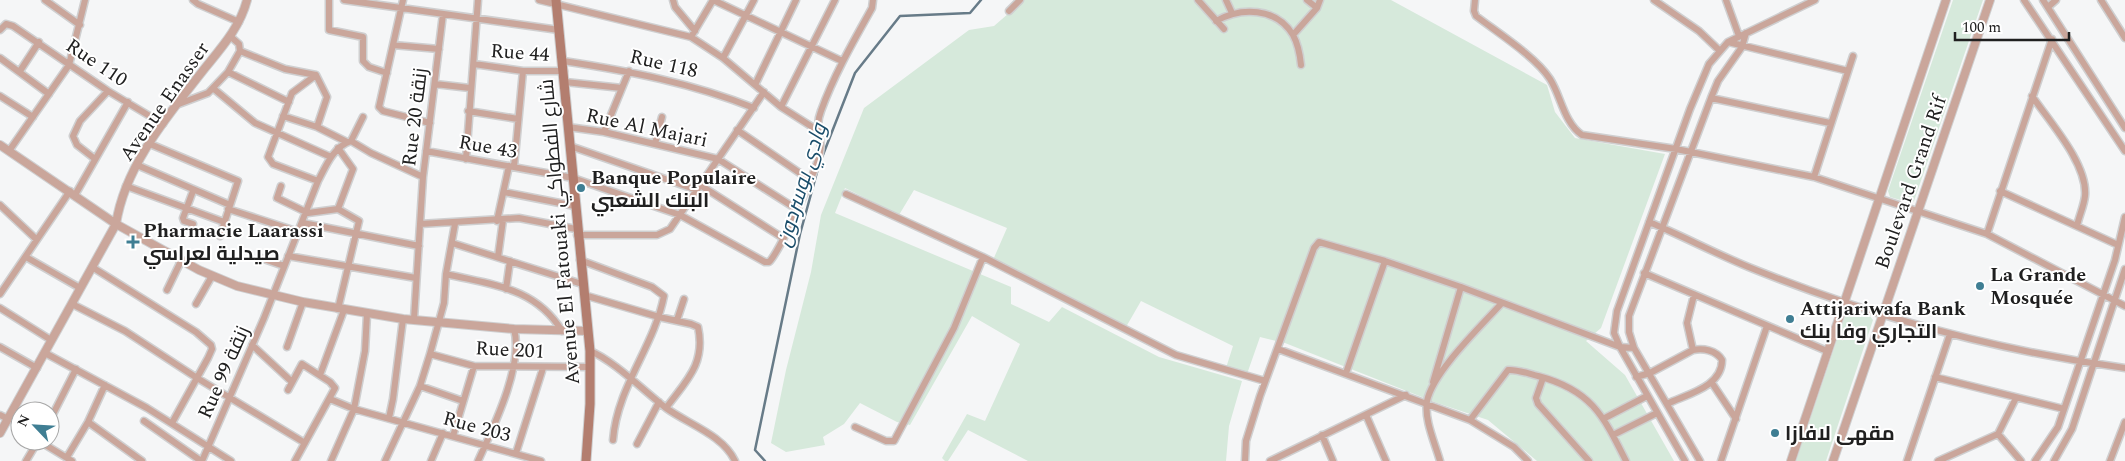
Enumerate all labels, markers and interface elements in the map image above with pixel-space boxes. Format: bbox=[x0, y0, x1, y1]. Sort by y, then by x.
scale bar bbox=[1955, 10, 2069, 42]
text: 100 m bbox=[1962, 16, 2001, 39]
street label: Rue 110 bbox=[59, 31, 133, 95]
street label: Avenue Enasser bbox=[112, 36, 217, 168]
street label: Rue 44 bbox=[489, 36, 550, 70]
street label: Rue 118 bbox=[627, 42, 701, 86]
street label: Rue 20 زنقة bbox=[394, 66, 436, 168]
street label: Avenue El Fatouaki شارع الفطواكي bbox=[532, 78, 588, 386]
street label: Boulevard Grand Rif bbox=[1867, 89, 1955, 273]
street label: Rue Al Majari bbox=[583, 100, 711, 156]
water label: وادي بوسردون bbox=[768, 118, 836, 251]
street label: Rue 43 bbox=[456, 127, 520, 167]
place label: Banque Populaire البنك الشعبي bbox=[591, 163, 756, 217]
marker: Banque Populaire البنك الشعبي bbox=[575, 182, 587, 194]
place label: Pharmacie Laarassi صيدلية لعراسي bbox=[143, 216, 324, 269]
marker: Pharmacie Laarassi صيدلية لعراسي bbox=[127, 236, 139, 248]
place label: La Grande Mosquée bbox=[1990, 260, 2086, 313]
marker: La Grande Mosquée bbox=[1974, 280, 1986, 292]
place label: Attijariwafa Bank التجاري وفا بنك bbox=[1800, 294, 1966, 347]
marker: Attijariwafa Bank التجاري وفا بنك bbox=[1784, 313, 1796, 325]
street label: Rue 99 زنقة bbox=[190, 321, 258, 424]
street label: Rue 201 bbox=[475, 333, 545, 367]
north arrow bbox=[10, 401, 60, 451]
street label: Rue 203 bbox=[439, 404, 514, 450]
text: N bbox=[12, 411, 36, 430]
place label: مقهى لافازا bbox=[1785, 419, 1895, 449]
marker: مقهى لافازا bbox=[1769, 427, 1781, 439]

